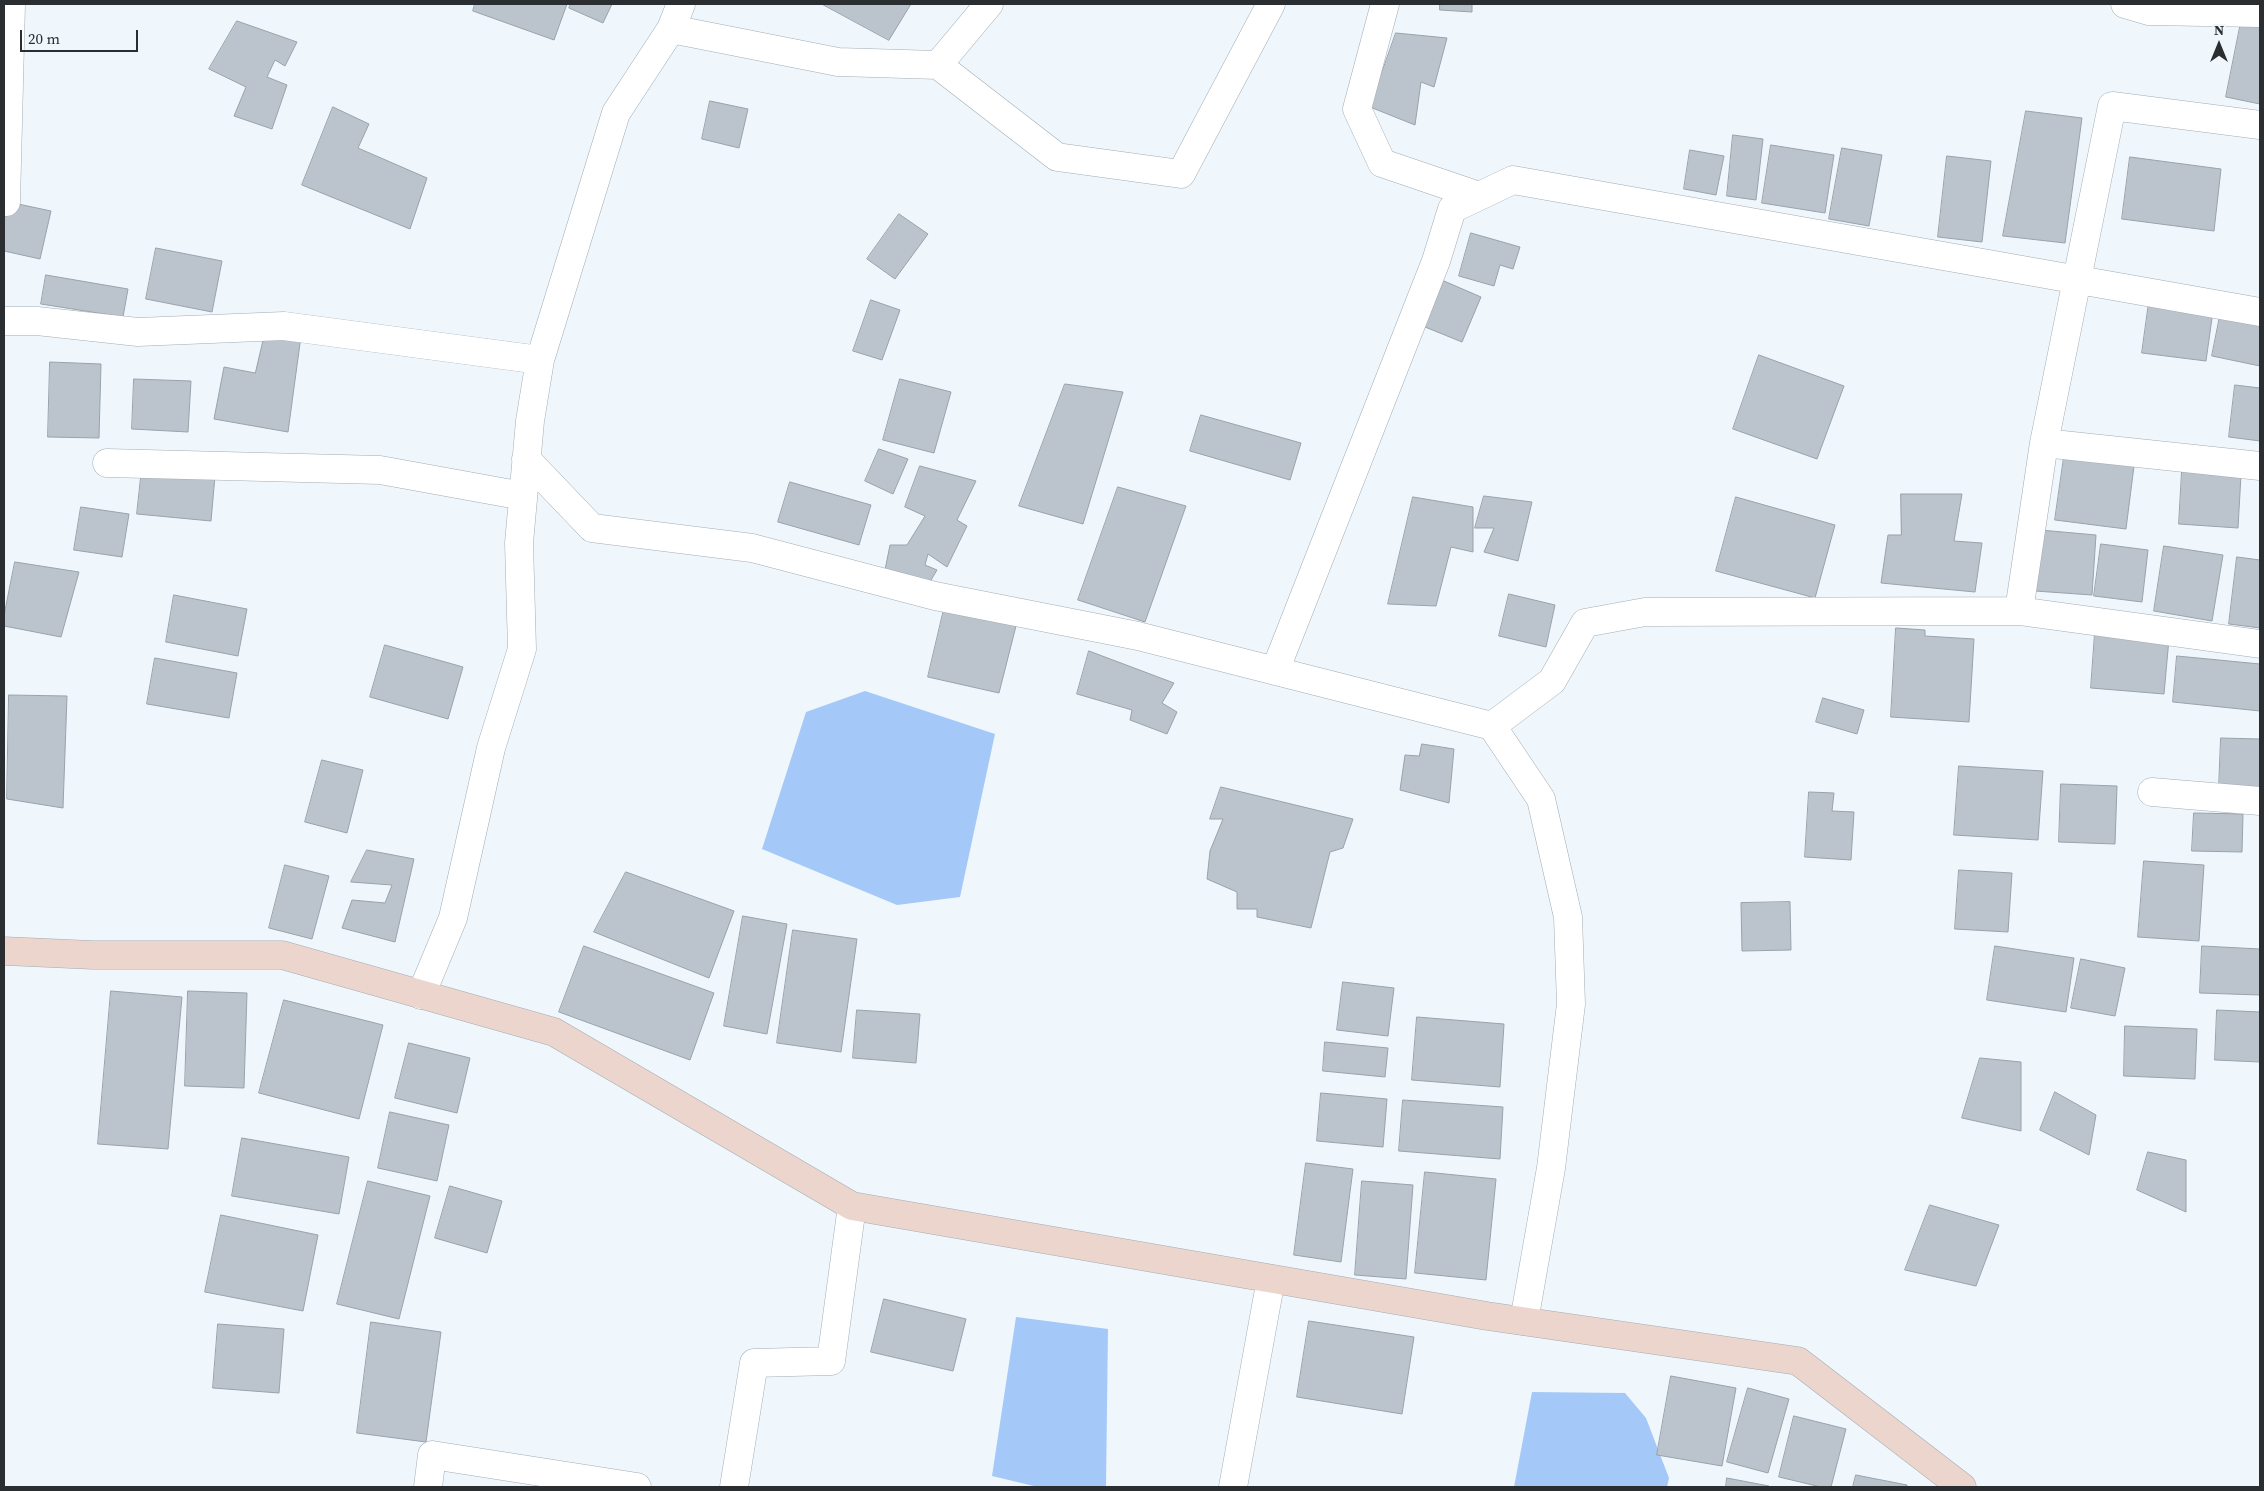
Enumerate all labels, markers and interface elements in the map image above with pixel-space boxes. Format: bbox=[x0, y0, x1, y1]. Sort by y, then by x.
scale bar bbox=[22, 20, 140, 52]
north arrow bbox=[2194, 20, 2244, 70]
text: N bbox=[2214, 20, 2224, 40]
text: 20 m bbox=[28, 28, 60, 49]

